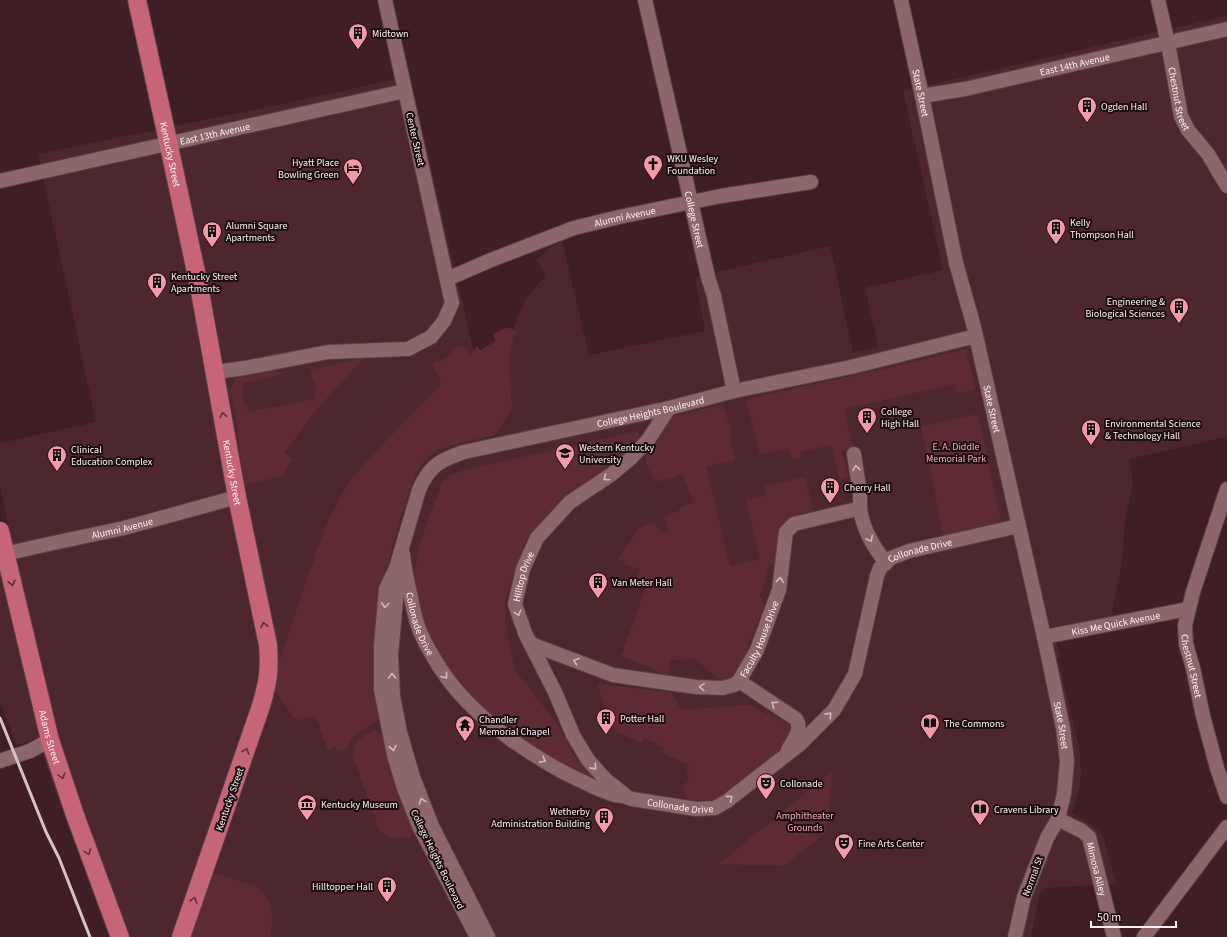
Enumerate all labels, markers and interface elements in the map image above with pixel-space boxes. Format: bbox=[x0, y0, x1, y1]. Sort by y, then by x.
building icon: Midtown bbox=[347, 22, 369, 50]
place label: Midtown bbox=[372, 27, 409, 41]
street label: East 14th Avenue bbox=[1038, 50, 1111, 80]
street label: Chestnut Street bbox=[1164, 66, 1193, 134]
street label: State Street bbox=[908, 68, 932, 119]
building icon: Ogden Hall bbox=[1076, 95, 1098, 123]
place label: Ogden Hall bbox=[1101, 100, 1148, 114]
street label: Center Street bbox=[402, 111, 428, 168]
street label: East 13th Avenue bbox=[179, 120, 251, 149]
street label: Kentucky Street bbox=[156, 121, 184, 189]
place label: WKU Wesley Foundation bbox=[667, 152, 719, 178]
church icon: WKU Wesley Foundation bbox=[642, 153, 664, 181]
place label: Hyatt Place Bowling Green bbox=[278, 156, 339, 182]
hotel icon: Hyatt Place Bowling Green bbox=[342, 157, 364, 185]
street label: College Street bbox=[681, 190, 707, 250]
street label: Alumni Avenue bbox=[593, 204, 657, 231]
place label: Kelly Thompson Hall bbox=[1070, 216, 1134, 242]
building icon: Kelly Thompson Hall bbox=[1045, 217, 1067, 245]
place label: Alumni Square Apartments bbox=[226, 219, 287, 245]
building icon: Alumni Square Apartments bbox=[201, 220, 223, 248]
place label: Kentucky Street Apartments bbox=[171, 270, 238, 296]
building icon: Kentucky Street Apartments bbox=[146, 271, 168, 299]
place label: Engineering & Biological Sciences bbox=[1085, 295, 1165, 321]
building icon: Engineering & Biological Sciences bbox=[1168, 296, 1190, 324]
street label: State Street bbox=[979, 384, 1004, 435]
street label: College Heights Boulevard bbox=[596, 393, 706, 431]
place label: College High Hall bbox=[881, 405, 920, 431]
building icon: College High Hall bbox=[856, 406, 878, 434]
one-way arrow bbox=[219, 412, 227, 418]
place label: Environmental Science & Technology Hall bbox=[1105, 417, 1201, 443]
building icon: Environmental Science & Technology Hall bbox=[1080, 418, 1102, 446]
street label: Kentucky Street bbox=[219, 439, 245, 507]
park label: E. A. Diddle Memorial Park bbox=[926, 440, 986, 466]
place label: Western Kentucky University bbox=[579, 441, 654, 467]
school or university icon: Western Kentucky University bbox=[554, 442, 576, 470]
place label: Clinical Education Complex bbox=[71, 443, 153, 469]
building icon: Clinical Education Complex bbox=[46, 444, 68, 472]
one-way arrow bbox=[852, 465, 861, 471]
one-way arrow bbox=[604, 473, 611, 480]
building icon: Cherry Hall bbox=[819, 476, 841, 504]
place label: Cherry Hall bbox=[844, 481, 891, 495]
street label: Alumni Avenue bbox=[90, 514, 155, 543]
one-way arrow bbox=[865, 535, 873, 542]
street label: Collonade Drive bbox=[884, 535, 953, 566]
street label: Hilltop Drive bbox=[510, 549, 538, 603]
building icon: Van Meter Hall bbox=[587, 571, 609, 599]
place label: Van Meter Hall bbox=[612, 576, 672, 590]
one-way arrow bbox=[776, 577, 785, 583]
one-way arrow bbox=[7, 579, 16, 586]
street label: Collonade Drive bbox=[402, 591, 437, 658]
street label: Faculty House Drive bbox=[737, 599, 782, 680]
one-way arrow bbox=[380, 602, 389, 608]
street label: Kiss Me Quick Avenue bbox=[1070, 609, 1161, 639]
one-way arrow bbox=[513, 610, 522, 617]
one-way arrow bbox=[260, 622, 268, 628]
street label: Chestnut Street bbox=[1177, 634, 1205, 700]
one-way arrow bbox=[572, 658, 579, 666]
one-way arrow bbox=[440, 672, 447, 679]
one-way arrow bbox=[388, 673, 396, 679]
one-way arrow bbox=[699, 683, 705, 691]
street label: State Street bbox=[1050, 700, 1072, 751]
one-way arrow bbox=[772, 702, 779, 709]
building icon: Potter Hall bbox=[595, 707, 617, 735]
street label: Adams Street bbox=[35, 709, 64, 767]
place label: Potter Hall bbox=[620, 712, 665, 726]
one-way arrow bbox=[825, 712, 832, 719]
library icon: The Commons bbox=[919, 712, 941, 740]
place label: Chandler Memorial Chapel bbox=[479, 713, 550, 739]
temple icon: Chandler Memorial Chapel bbox=[454, 714, 476, 742]
place label: The Commons bbox=[944, 717, 1005, 731]
one-way arrow bbox=[388, 745, 396, 751]
one-way arrow bbox=[241, 747, 249, 754]
one-way arrow bbox=[539, 756, 546, 763]
one-way arrow bbox=[589, 762, 596, 769]
street label: Kentucky Street bbox=[213, 765, 248, 833]
theatre icon: Collonade bbox=[755, 772, 777, 800]
one-way arrow bbox=[57, 773, 66, 780]
place label: Collonade bbox=[780, 777, 823, 791]
museum icon: Kentucky Museum bbox=[296, 793, 318, 821]
street label: Collonade Drive bbox=[646, 795, 714, 817]
one-way arrow bbox=[726, 796, 733, 803]
place label: Kentucky Museum bbox=[321, 798, 398, 812]
one-way arrow bbox=[419, 798, 427, 805]
library icon: Cravens Library bbox=[969, 798, 991, 826]
place label: Cravens Library bbox=[994, 803, 1059, 817]
place label: Wetherby Administration Building bbox=[491, 805, 590, 831]
building icon: Wetherby Administration Building bbox=[593, 806, 615, 834]
street label: College Heights Boulevard bbox=[407, 807, 467, 912]
park label: Amphitheater Grounds bbox=[776, 809, 834, 835]
theatre icon: Fine Arts Center bbox=[833, 832, 855, 860]
place label: Fine Arts Center bbox=[858, 837, 925, 851]
street label: Mimosa Alley bbox=[1083, 841, 1110, 898]
one-way arrow bbox=[83, 848, 91, 855]
street label: Normal St bbox=[1019, 854, 1047, 898]
building icon: Hilltopper Hall bbox=[376, 875, 398, 903]
place label: Hilltopper Hall bbox=[312, 880, 373, 894]
one-way arrow bbox=[189, 897, 198, 904]
scale bar bbox=[1091, 903, 1176, 929]
text: 50 m bbox=[1097, 909, 1121, 926]

